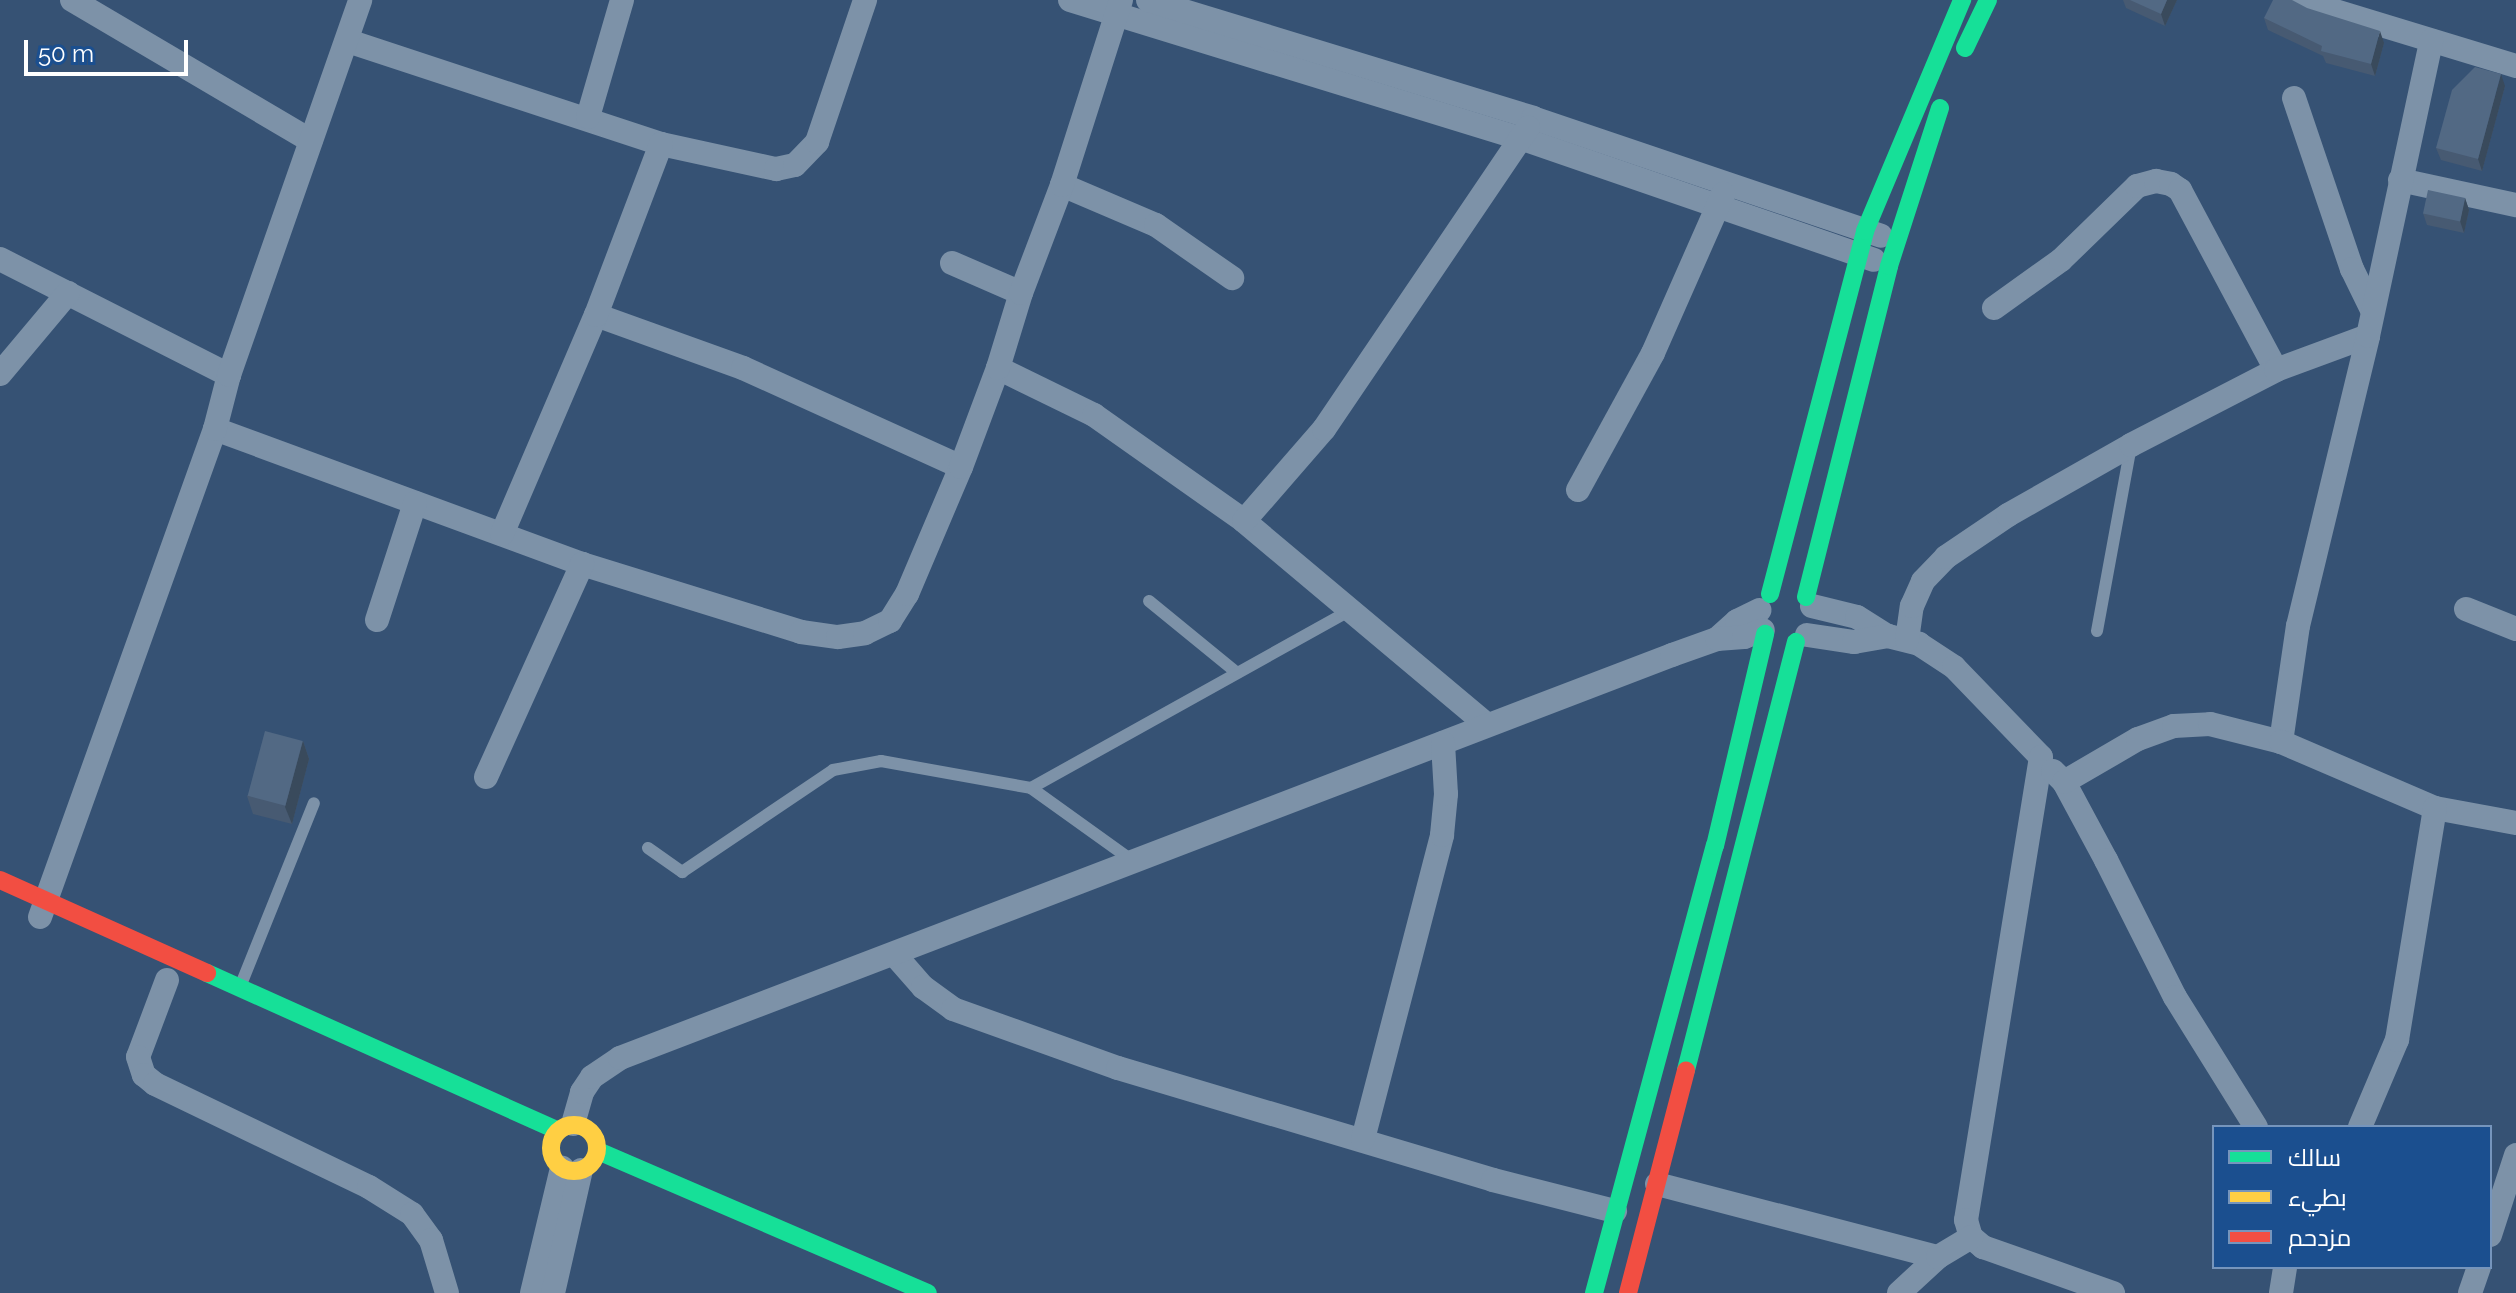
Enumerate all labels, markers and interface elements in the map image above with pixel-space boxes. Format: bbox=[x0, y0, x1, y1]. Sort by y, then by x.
scale bar bbox=[28, 24, 192, 74]
text: 50 m bbox=[38, 39, 94, 68]
legend bbox=[2212, 1125, 2492, 1269]
text: سالك bbox=[2288, 1143, 2341, 1172]
text: بطيء bbox=[2288, 1183, 2347, 1212]
text: مزدحم bbox=[2288, 1223, 2351, 1252]

